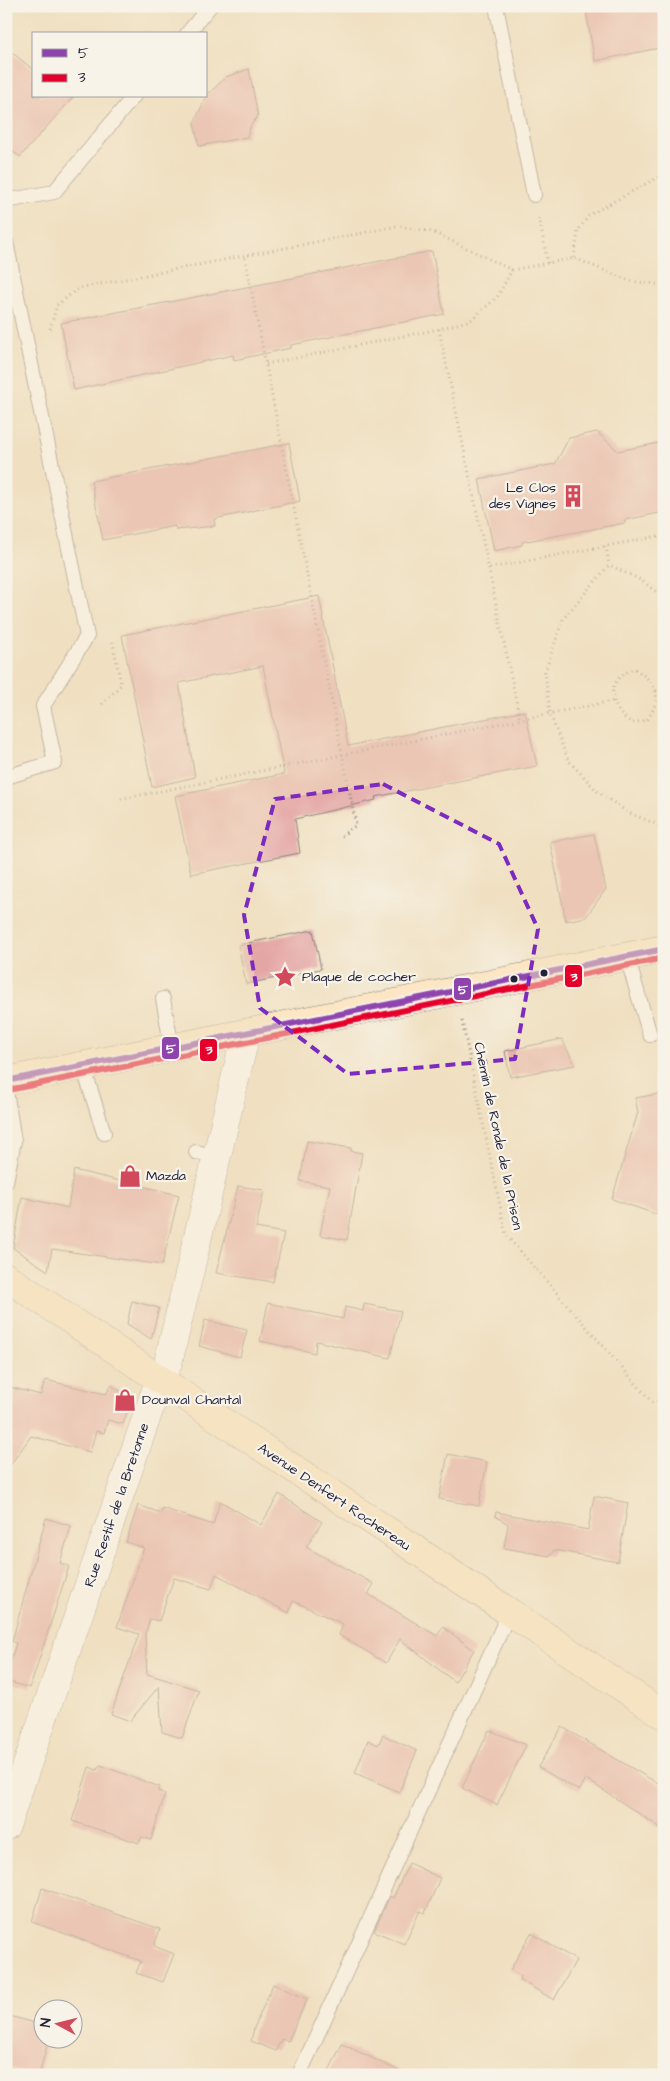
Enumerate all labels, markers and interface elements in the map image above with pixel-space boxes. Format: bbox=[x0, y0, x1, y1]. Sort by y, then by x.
legend bbox=[32, 32, 208, 98]
text: 5 bbox=[78, 43, 89, 64]
text: 3 bbox=[78, 67, 86, 88]
place label: Le Clos des Vignes bbox=[489, 478, 556, 514]
building icon: Le Clos des Vignes bbox=[560, 483, 586, 509]
place icon: Plaque de cocher bbox=[272, 964, 298, 990]
line badge: 3 bbox=[564, 964, 583, 988]
place label: Plaque de cocher bbox=[302, 967, 416, 987]
text: 3 bbox=[569, 967, 578, 987]
unlabelled marker bbox=[539, 968, 549, 978]
unlabelled marker bbox=[509, 974, 519, 984]
line badge: 5 bbox=[453, 977, 472, 1001]
text: 5 bbox=[458, 980, 469, 1000]
line badge: 5 bbox=[161, 1036, 180, 1060]
line badge: 3 bbox=[199, 1038, 218, 1062]
text: 5 bbox=[166, 1039, 177, 1059]
text: 3 bbox=[204, 1040, 213, 1060]
street label: Chemin de Ronde de la Prison bbox=[468, 1040, 528, 1232]
shop icon: Mazda bbox=[117, 1163, 143, 1189]
place label: Mazda bbox=[146, 1166, 186, 1186]
shop icon: Dounval Chantal bbox=[112, 1387, 138, 1413]
place label: Dounval Chantal bbox=[142, 1390, 241, 1410]
street label: Rue Restif de la Bretonne bbox=[80, 1420, 155, 1590]
street label: Avenue Denfert Rochereau bbox=[254, 1438, 414, 1556]
north arrow bbox=[32, 1998, 82, 2048]
text: N bbox=[36, 2017, 57, 2028]

